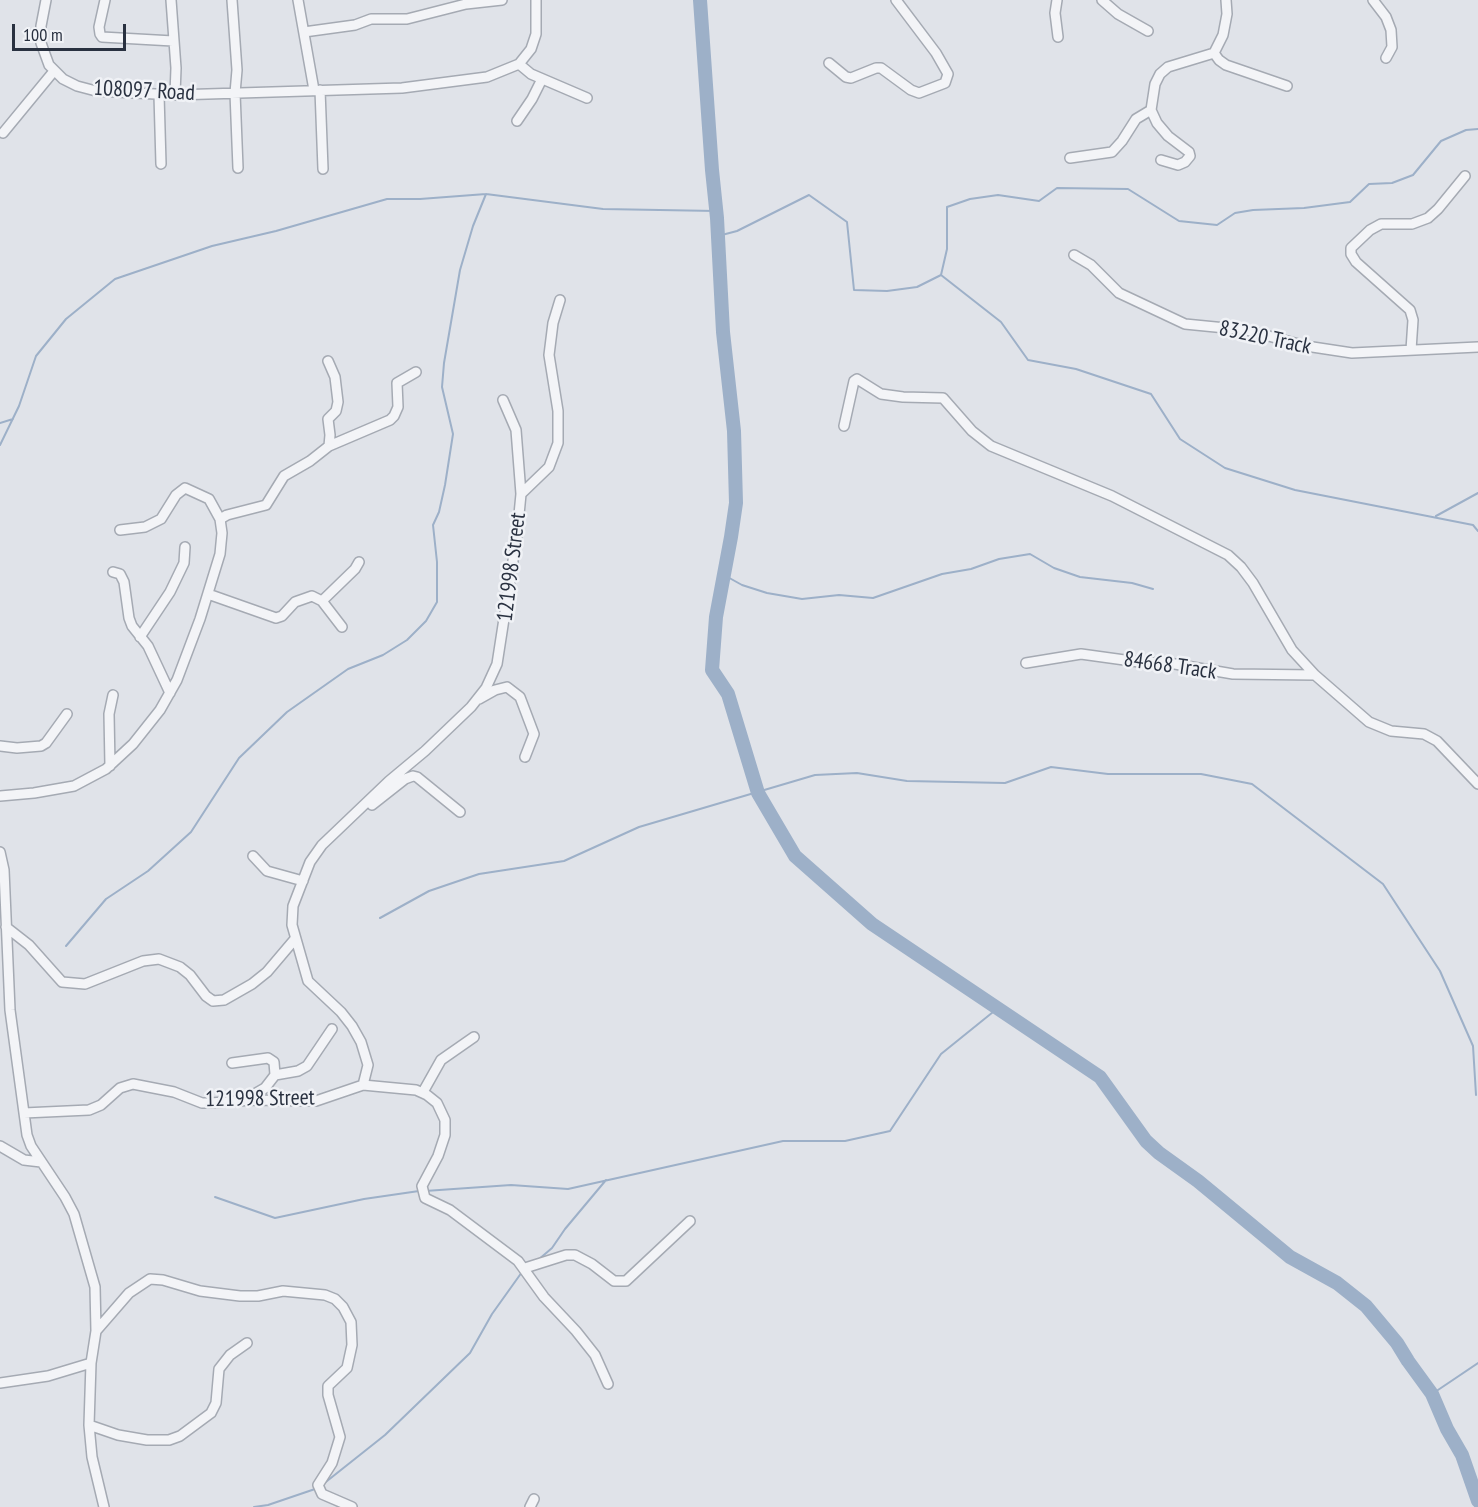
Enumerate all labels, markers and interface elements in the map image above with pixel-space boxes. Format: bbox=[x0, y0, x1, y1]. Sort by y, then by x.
scale bar bbox=[15, 12, 129, 50]
text: 100 m bbox=[23, 23, 63, 46]
street label: 108097 Road bbox=[93, 75, 195, 107]
street label: 83220 Track bbox=[1217, 315, 1313, 361]
street label: 121998 Street bbox=[492, 511, 532, 623]
street label: 84668 Track bbox=[1122, 646, 1218, 686]
street label: 121998 Street bbox=[205, 1085, 315, 1113]

